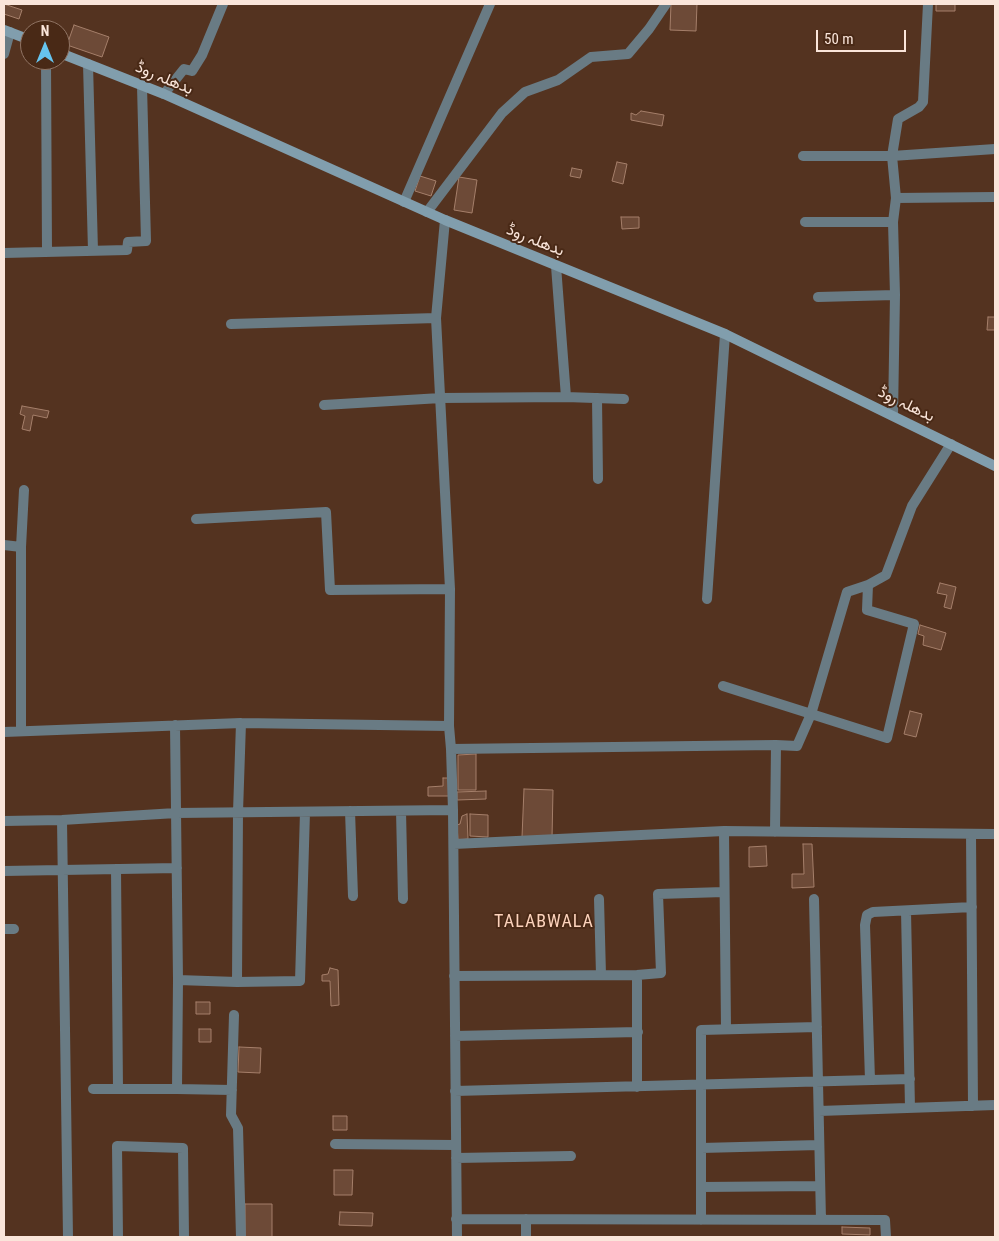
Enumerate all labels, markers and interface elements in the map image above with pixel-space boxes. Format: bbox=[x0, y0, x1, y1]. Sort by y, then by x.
north arrow bbox=[20, 20, 70, 70]
scale bar bbox=[819, 20, 909, 52]
text: N bbox=[41, 23, 49, 39]
text: 50 m bbox=[824, 30, 854, 48]
street label: بدھلہ روڈ bbox=[132, 58, 196, 100]
street label: بدھلہ روڈ bbox=[503, 221, 567, 261]
street label: بدھلہ روڈ bbox=[875, 383, 937, 427]
district label: TALABWALA bbox=[493, 911, 595, 933]

